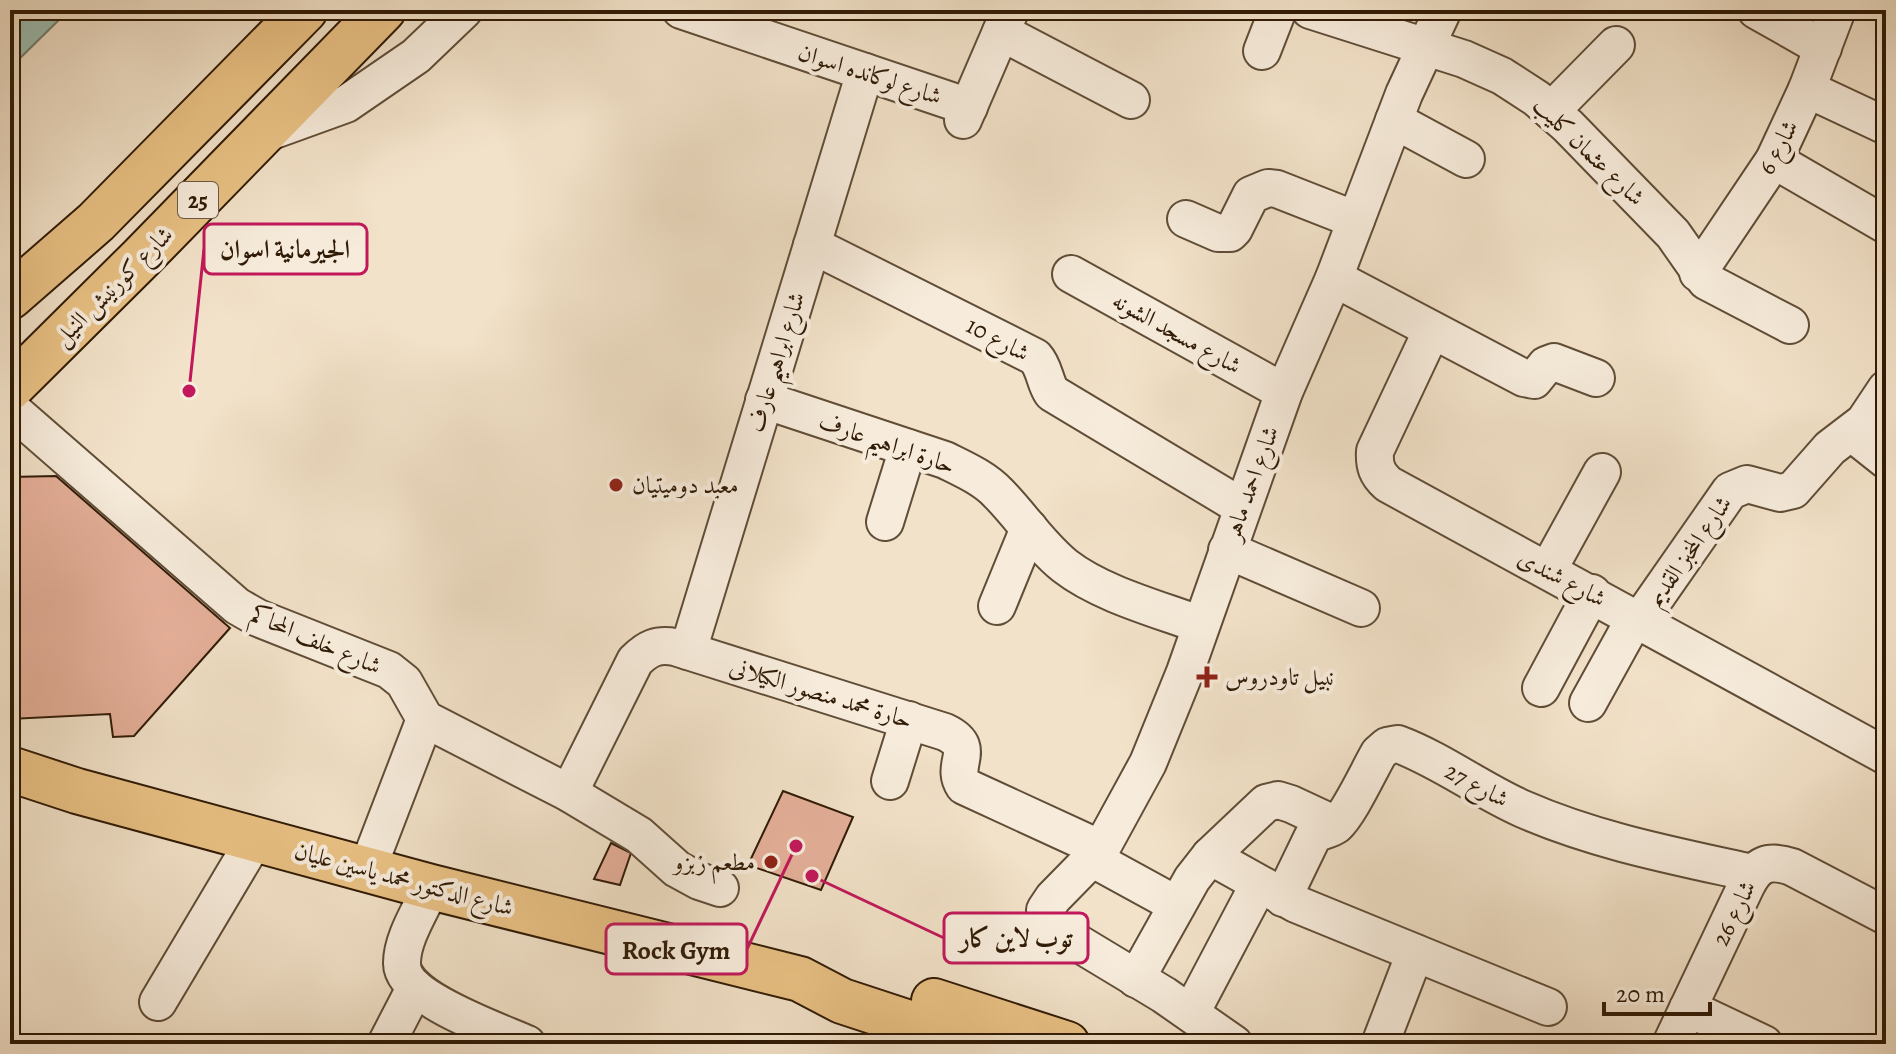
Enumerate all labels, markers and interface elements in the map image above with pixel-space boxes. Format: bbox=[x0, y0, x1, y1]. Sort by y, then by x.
street label: شارع لوكانده اسوان bbox=[793, 36, 946, 116]
street label: شارع عثمان كليب bbox=[1523, 89, 1652, 216]
street label: شارع 6 bbox=[1750, 114, 1809, 182]
road number: 25 bbox=[178, 182, 218, 218]
street label: شارع كورنيش النيل bbox=[46, 219, 183, 356]
callout: الجيرمانية اسوان bbox=[204, 224, 367, 274]
text: الجيرمانية اسوان bbox=[220, 232, 350, 267]
street label: شارع مسجد الشونه bbox=[1105, 284, 1247, 385]
street label: شارع ابراهيم عارف bbox=[739, 288, 820, 438]
street label: شارع 10 bbox=[959, 309, 1035, 372]
street label: حارة ابراهيم عارف bbox=[812, 405, 959, 489]
street label: شارع احمد ماهر bbox=[1215, 422, 1290, 549]
place label: معبد دوميتيان bbox=[632, 469, 739, 501]
marker: معبد دوميتيان bbox=[607, 476, 625, 494]
street label: شارع المخبز القديم bbox=[1639, 489, 1743, 616]
street label: شارع شندى bbox=[1510, 541, 1612, 618]
street label: شارع خلف المحاكم bbox=[244, 598, 386, 687]
street label: حارة محمد منصور الكيلانى bbox=[726, 650, 916, 736]
place label: نبيل تاودروس bbox=[1225, 661, 1335, 694]
marker: نبيل تاودروس bbox=[1196, 666, 1218, 688]
street label: شارع 27 bbox=[1438, 755, 1514, 819]
street label: شارع الدكتور محمد ياسين عليان bbox=[290, 834, 517, 928]
place label: مطعم زبزو bbox=[671, 846, 755, 884]
marker: مطعم زبزو bbox=[762, 853, 780, 871]
street label: شارع 26 bbox=[1705, 875, 1767, 953]
callout: توب لاين كار bbox=[944, 913, 1088, 963]
text: توب لاين كار bbox=[957, 921, 1073, 956]
callout: Rock Gym bbox=[606, 924, 747, 974]
text: Rock Gym bbox=[622, 933, 731, 968]
scale bar bbox=[1604, 966, 1710, 1016]
text: 20 m bbox=[1616, 978, 1665, 1010]

